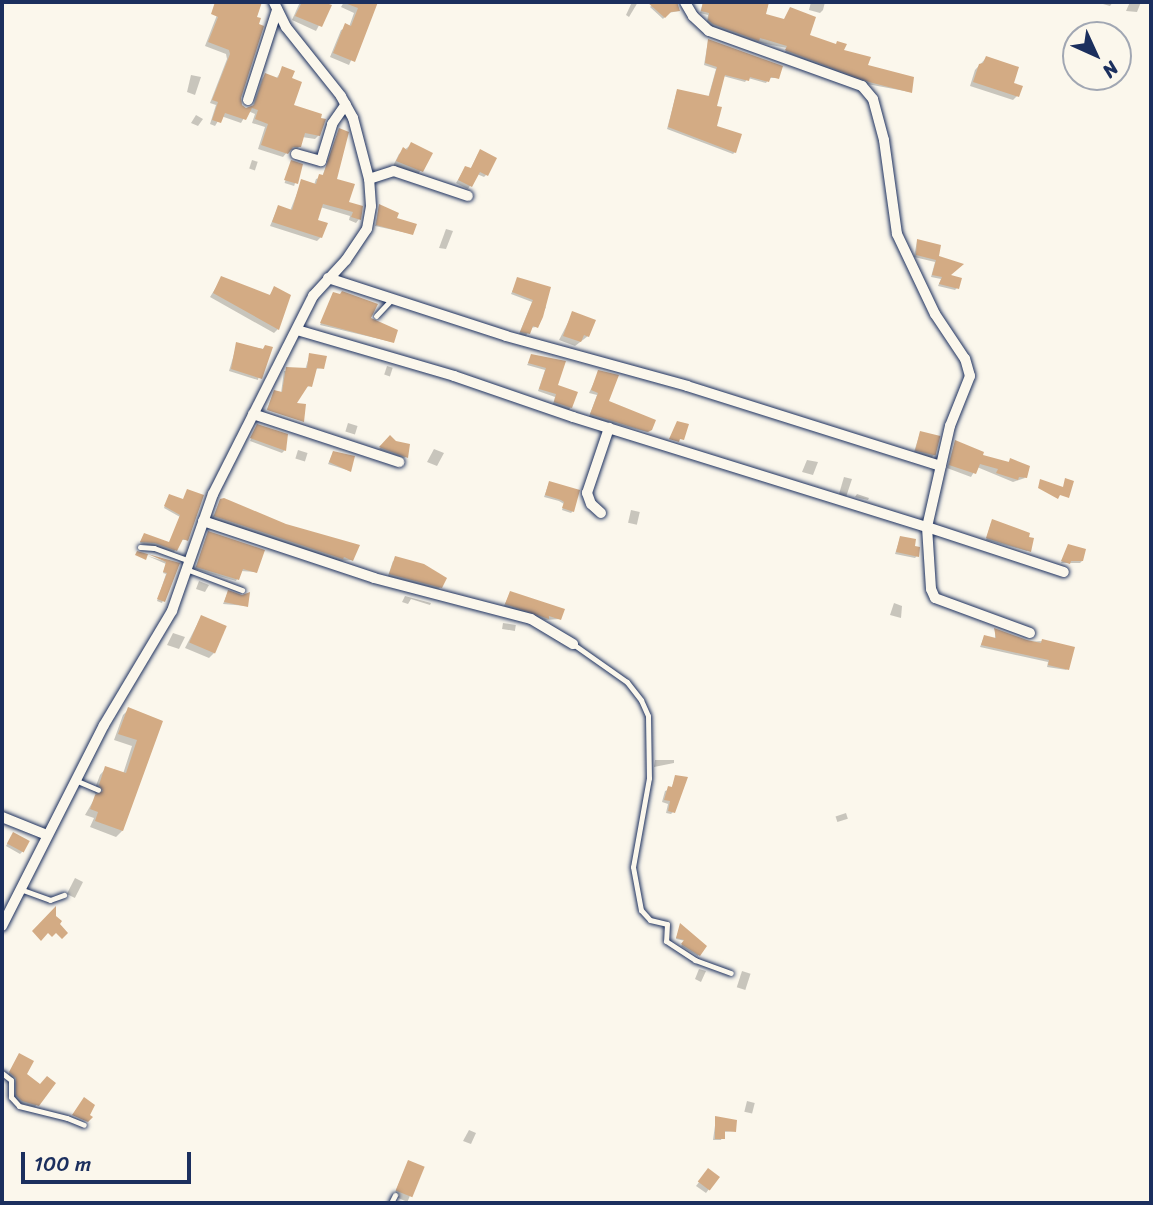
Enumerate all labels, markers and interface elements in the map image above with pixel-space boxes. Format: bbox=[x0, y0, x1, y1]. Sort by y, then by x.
north arrow bbox=[1062, 21, 1132, 91]
text: N bbox=[1094, 53, 1127, 86]
scale bar bbox=[24, 1138, 194, 1182]
text: 100 m bbox=[34, 1145, 91, 1183]

